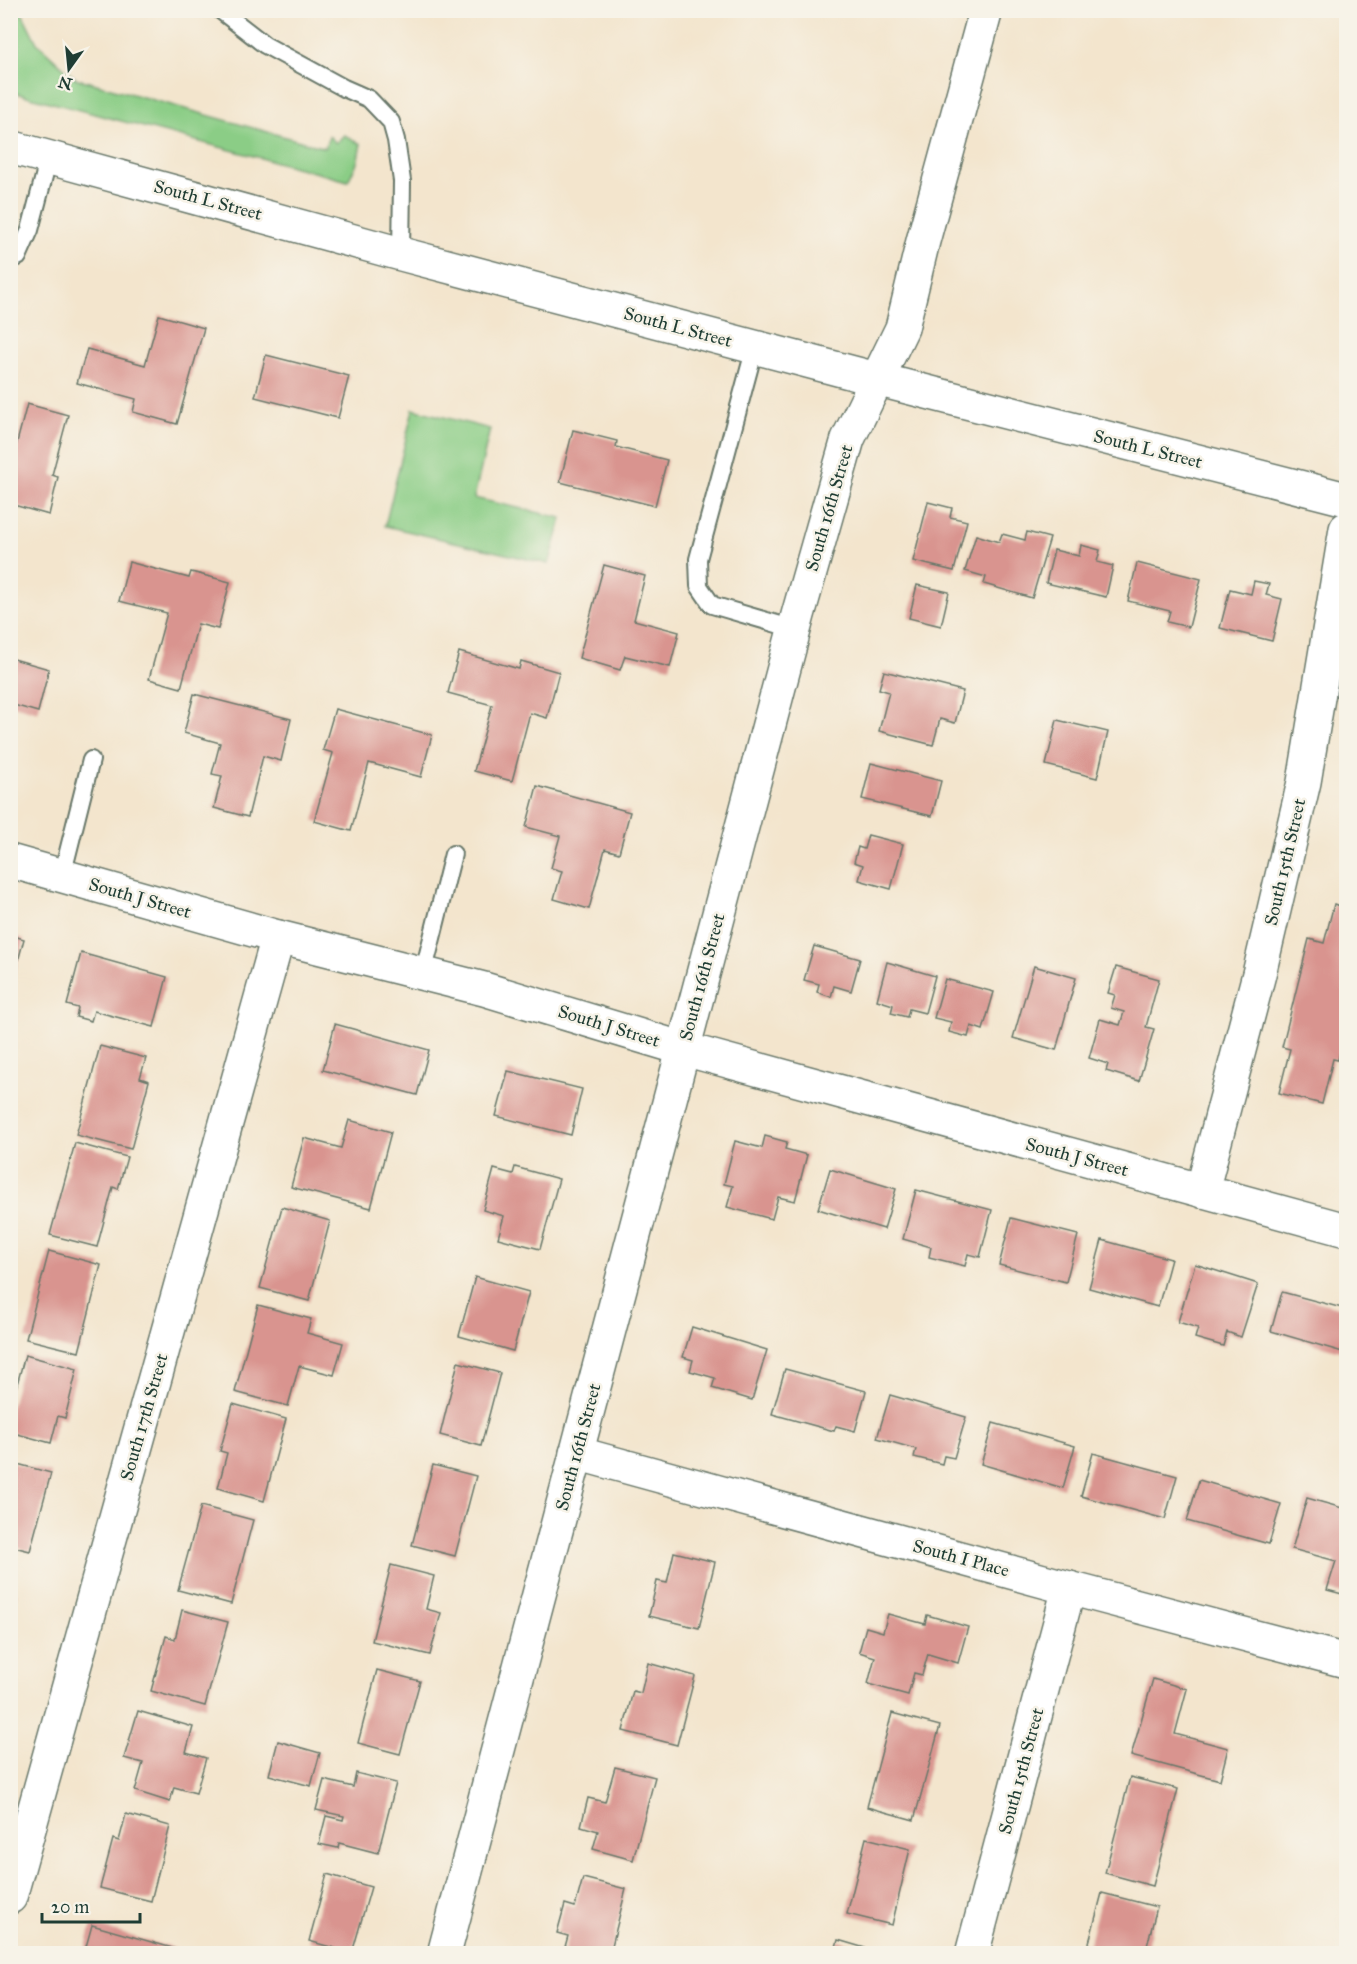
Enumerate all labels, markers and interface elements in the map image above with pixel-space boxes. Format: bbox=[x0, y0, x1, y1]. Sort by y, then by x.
north arrow bbox=[39, 39, 99, 99]
text: N bbox=[56, 72, 74, 94]
street label: South L Street bbox=[151, 175, 265, 225]
street label: South L Street bbox=[621, 302, 735, 352]
street label: South L Street bbox=[1091, 425, 1205, 473]
street label: South 16th Street bbox=[800, 442, 858, 574]
street label: South 15th Street bbox=[1260, 796, 1310, 928]
street label: South J Street bbox=[86, 873, 194, 924]
street label: South 16th Street bbox=[674, 910, 730, 1043]
street label: South J Street bbox=[555, 1000, 663, 1053]
street label: South J Street bbox=[1023, 1133, 1131, 1182]
street label: South 17th Street bbox=[115, 1350, 173, 1483]
street label: South 16th Street bbox=[550, 1380, 606, 1513]
street label: South I Place bbox=[910, 1535, 1012, 1581]
street label: South 15th Street bbox=[994, 1705, 1049, 1836]
scale bar bbox=[42, 1886, 140, 1924]
text: 20 m bbox=[51, 1896, 89, 1918]

